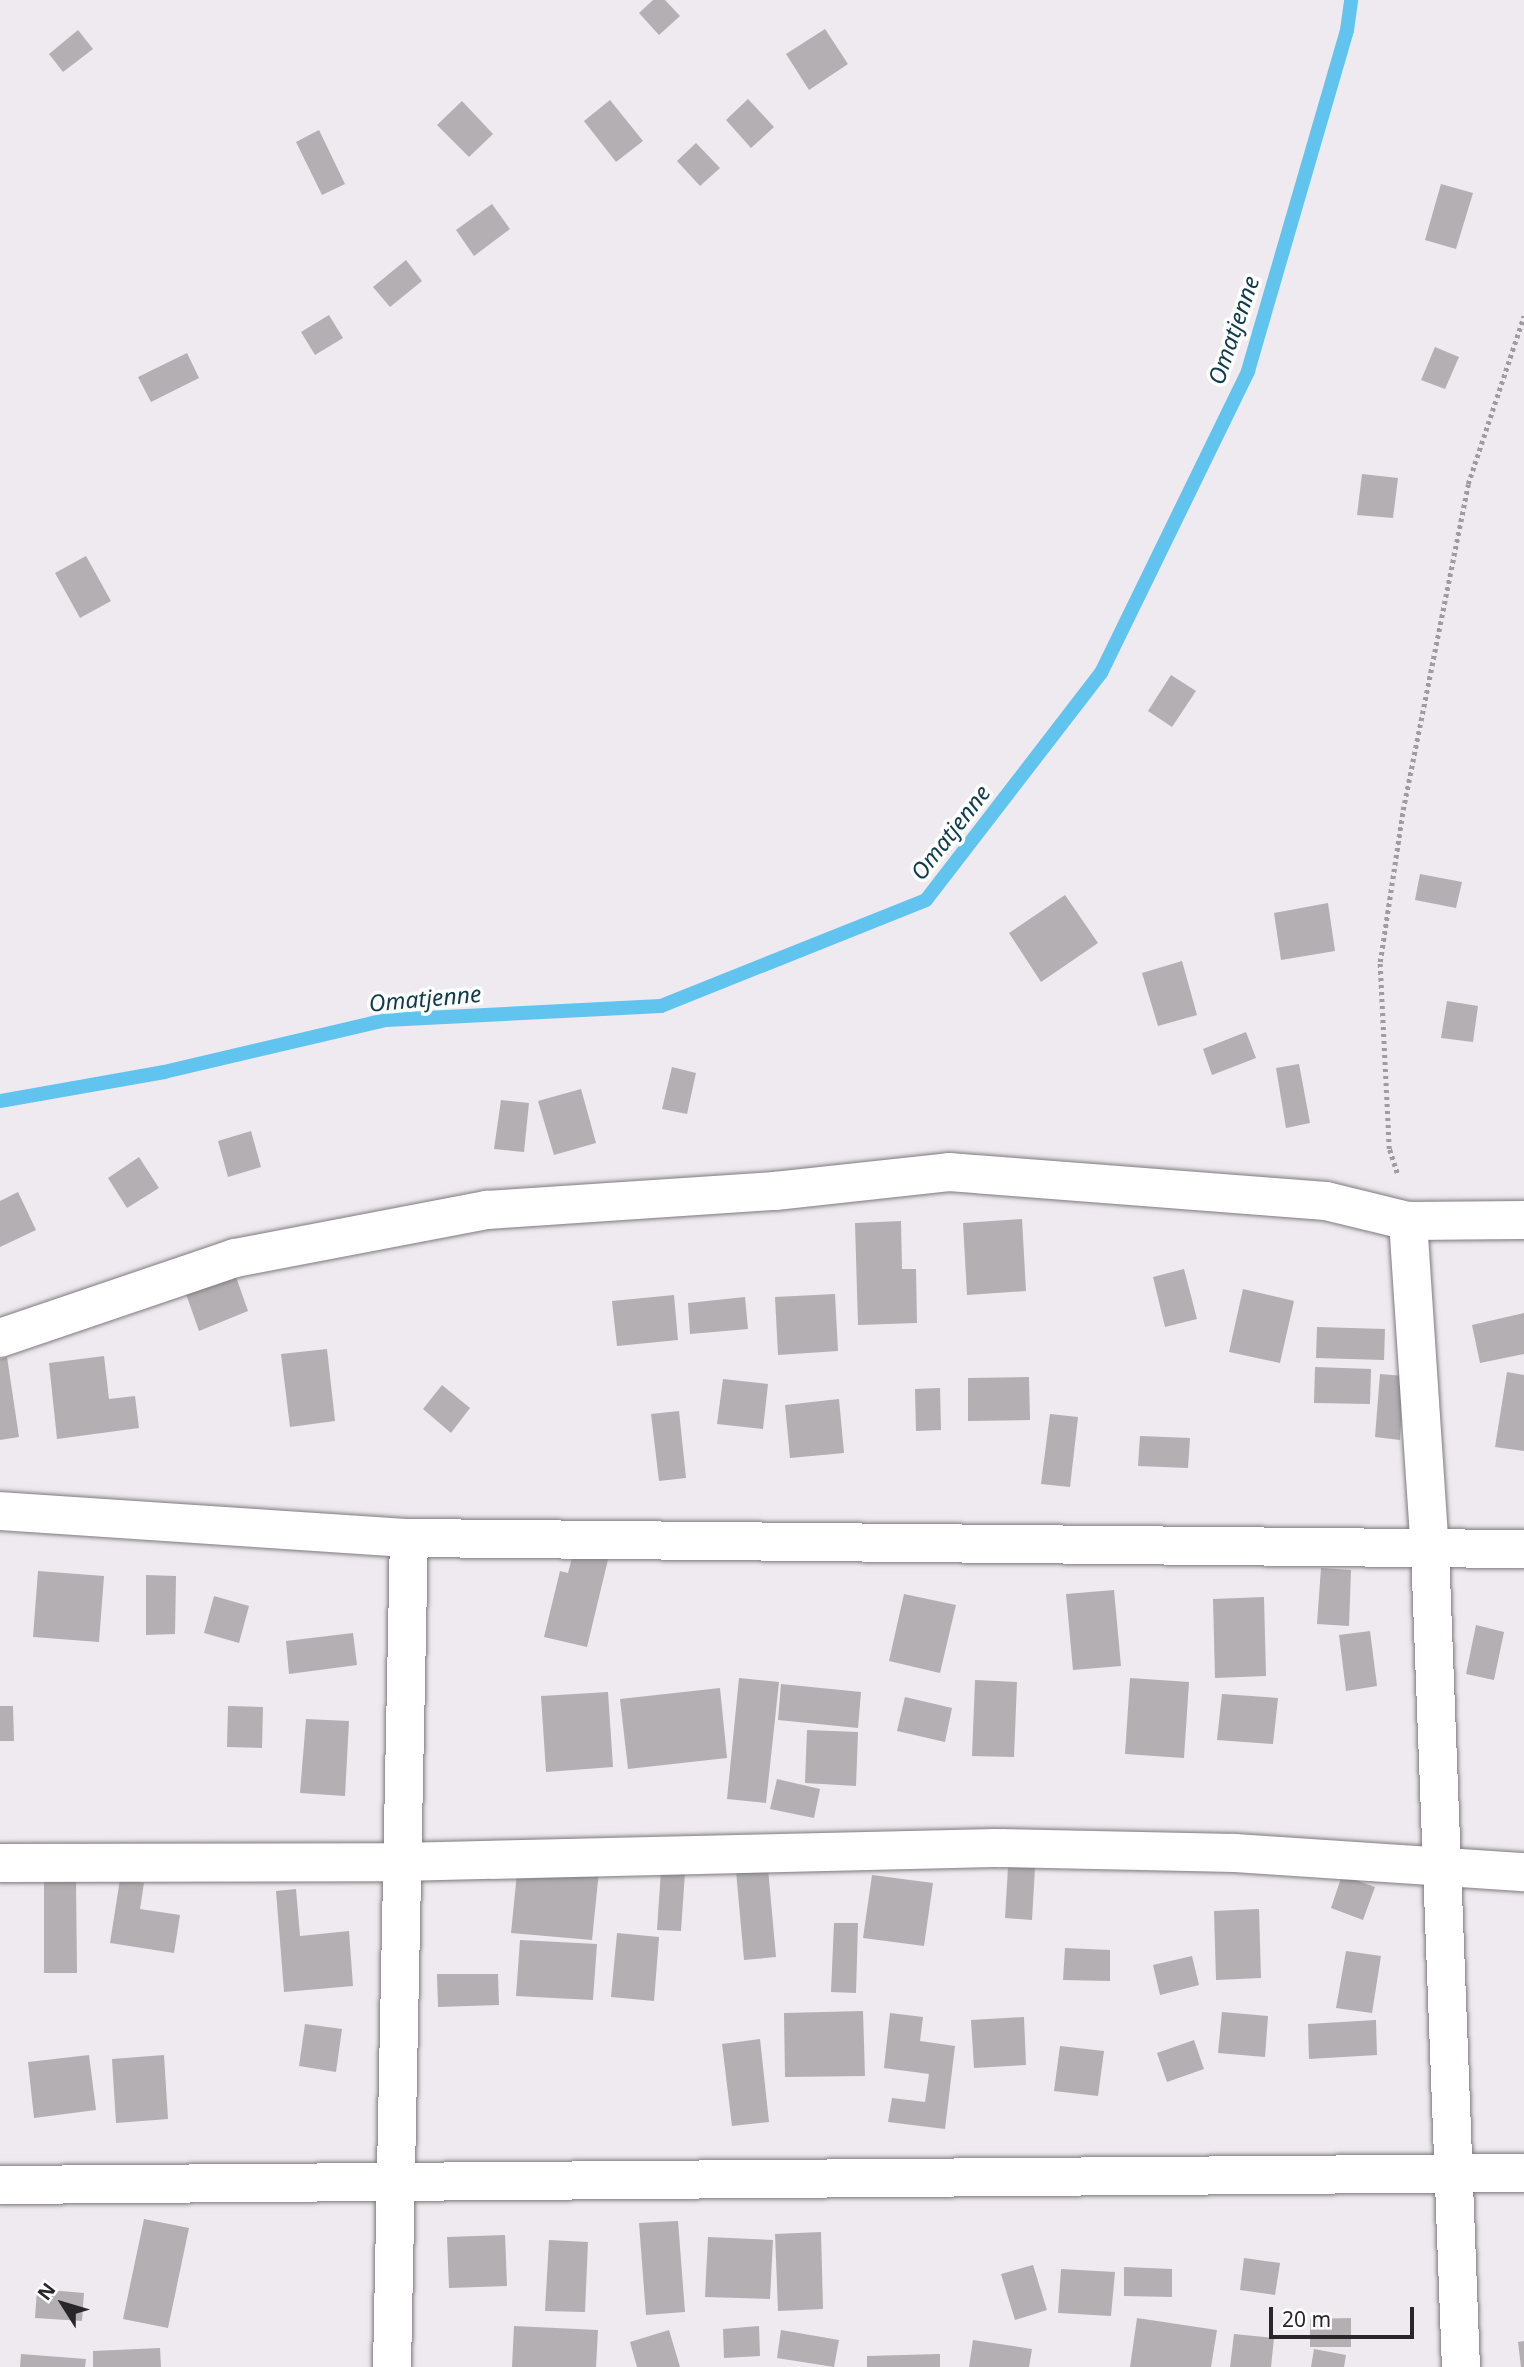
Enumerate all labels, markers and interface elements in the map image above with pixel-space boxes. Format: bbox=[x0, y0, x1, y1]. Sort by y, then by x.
water label: Omatjenne bbox=[1202, 272, 1264, 388]
water label: Omatjenne bbox=[904, 779, 996, 885]
water label: Omatjenne bbox=[368, 979, 482, 1017]
north arrow bbox=[28, 2269, 98, 2339]
text: N bbox=[31, 2277, 61, 2305]
scale bar bbox=[1272, 2294, 1417, 2338]
text: 20 m bbox=[1282, 2305, 1331, 2333]

